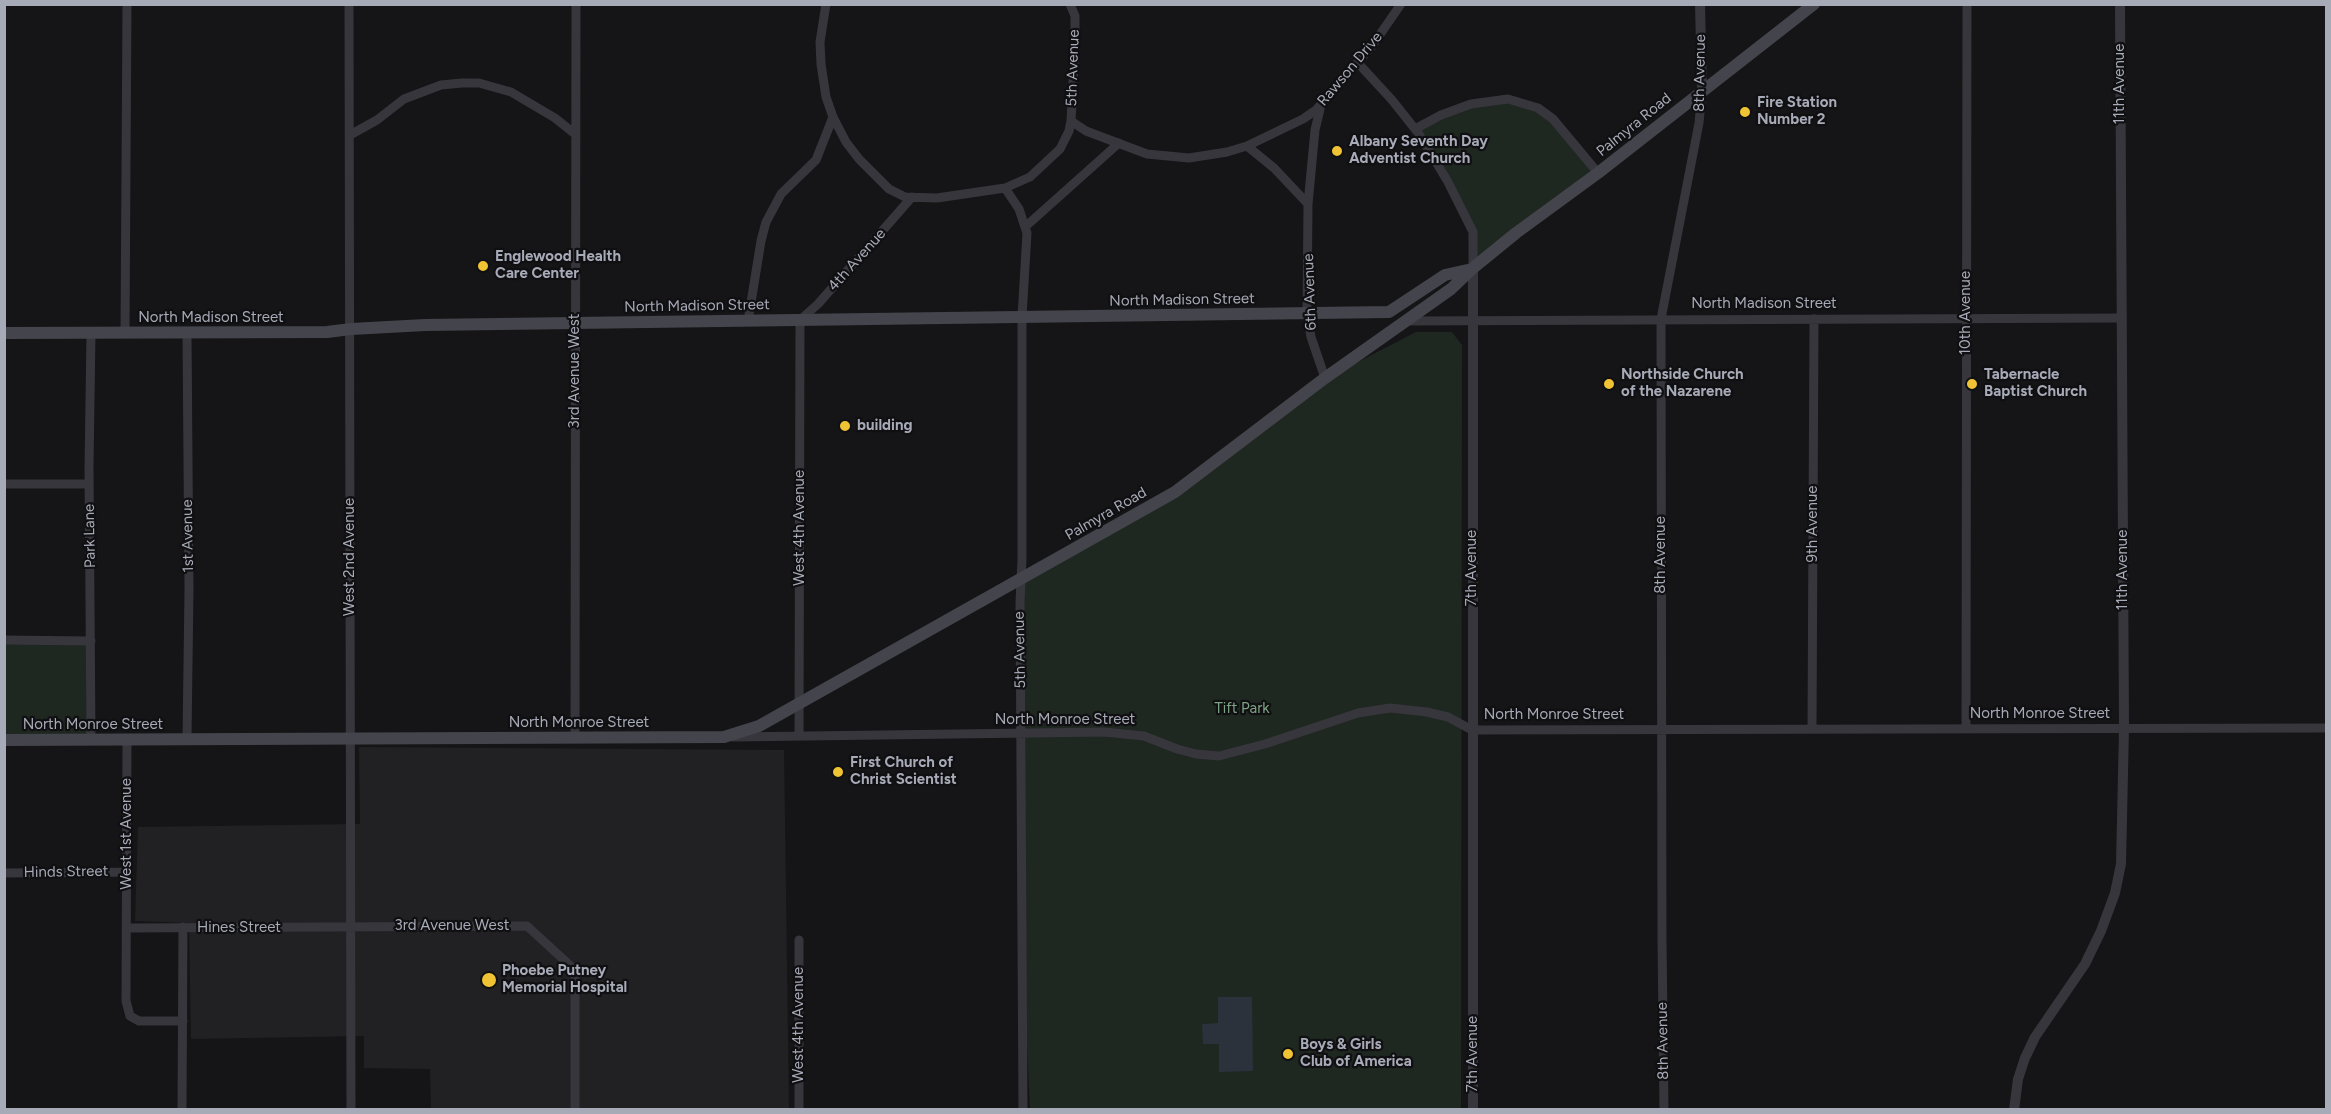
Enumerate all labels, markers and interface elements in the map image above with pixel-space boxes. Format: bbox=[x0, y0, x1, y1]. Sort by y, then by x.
street label: Rawson Drive bbox=[1314, 28, 1386, 110]
street label: 5th Avenue bbox=[1063, 29, 1083, 107]
street label: 8th Avenue bbox=[1690, 34, 1710, 112]
street label: 11th Avenue bbox=[2111, 44, 2129, 124]
street label: Palmyra Road bbox=[1593, 89, 1675, 161]
place label: Fire Station Number 2 bbox=[1757, 94, 1837, 129]
marker: Fire Station Number 2 bbox=[1738, 105, 1752, 119]
place label: Albany Seventh Day Adventist Church bbox=[1349, 133, 1488, 168]
marker: Albany Seventh Day Adventist Church bbox=[1330, 144, 1344, 158]
street label: 4th Avenue bbox=[824, 225, 890, 295]
place label: Englewood Health Care Center bbox=[495, 248, 621, 283]
street label: 6th Avenue bbox=[1300, 253, 1320, 331]
marker: Englewood Health Care Center bbox=[476, 259, 490, 273]
street label: 10th Avenue bbox=[1957, 271, 1975, 355]
street label: North Madison Street bbox=[1109, 290, 1255, 310]
street label: North Madison Street bbox=[1691, 295, 1837, 313]
street label: North Madison Street bbox=[624, 296, 770, 316]
street label: North Madison Street bbox=[138, 309, 284, 327]
street label: 3rd Avenue West bbox=[566, 314, 584, 428]
place label: Northside Church of the Nazarene bbox=[1621, 366, 1744, 401]
place label: Tabernacle Baptist Church bbox=[1984, 366, 2087, 401]
marker: Northside Church of the Nazarene bbox=[1602, 377, 1616, 391]
marker: Tabernacle Baptist Church bbox=[1965, 377, 1979, 391]
place label: building bbox=[857, 417, 912, 435]
marker: building bbox=[838, 419, 852, 433]
street label: West 4th Avenue bbox=[791, 470, 809, 586]
street label: Palmyra Road bbox=[1062, 483, 1150, 545]
street label: 9th Avenue bbox=[1804, 486, 1822, 562]
street label: West 2nd Avenue bbox=[341, 498, 359, 616]
street label: 1st Avenue bbox=[178, 499, 198, 573]
street label: Park Lane bbox=[80, 504, 100, 568]
street label: 8th Avenue bbox=[1652, 516, 1670, 594]
street label: 7th Avenue bbox=[1463, 530, 1481, 606]
street label: 11th Avenue bbox=[2114, 530, 2132, 610]
street label: 5th Avenue bbox=[1010, 611, 1030, 689]
park label: Tift Park bbox=[1214, 700, 1270, 718]
street label: North Monroe Street bbox=[1970, 705, 2110, 723]
street label: North Monroe Street bbox=[1484, 706, 1624, 724]
street label: North Monroe Street bbox=[995, 711, 1135, 729]
street label: North Monroe Street bbox=[509, 714, 649, 732]
street label: North Monroe Street bbox=[23, 716, 163, 734]
place label: First Church of Christ Scientist bbox=[850, 754, 957, 789]
marker: First Church of Christ Scientist bbox=[831, 765, 845, 779]
street label: West 1st Avenue bbox=[118, 778, 136, 890]
street label: Hinds Street bbox=[24, 862, 108, 882]
street label: 3rd Avenue West bbox=[395, 917, 509, 935]
street label: Hines Street bbox=[197, 919, 281, 937]
place label: Phoebe Putney Memorial Hospital bbox=[502, 962, 627, 997]
street label: West 4th Avenue bbox=[790, 967, 808, 1083]
marker: Phoebe Putney Memorial Hospital bbox=[480, 971, 498, 989]
street label: 8th Avenue bbox=[1653, 1002, 1673, 1080]
street label: 7th Avenue bbox=[1464, 1016, 1482, 1092]
place label: Boys & Girls Club of America bbox=[1300, 1036, 1412, 1071]
marker: Boys & Girls Club of America bbox=[1281, 1047, 1295, 1061]

